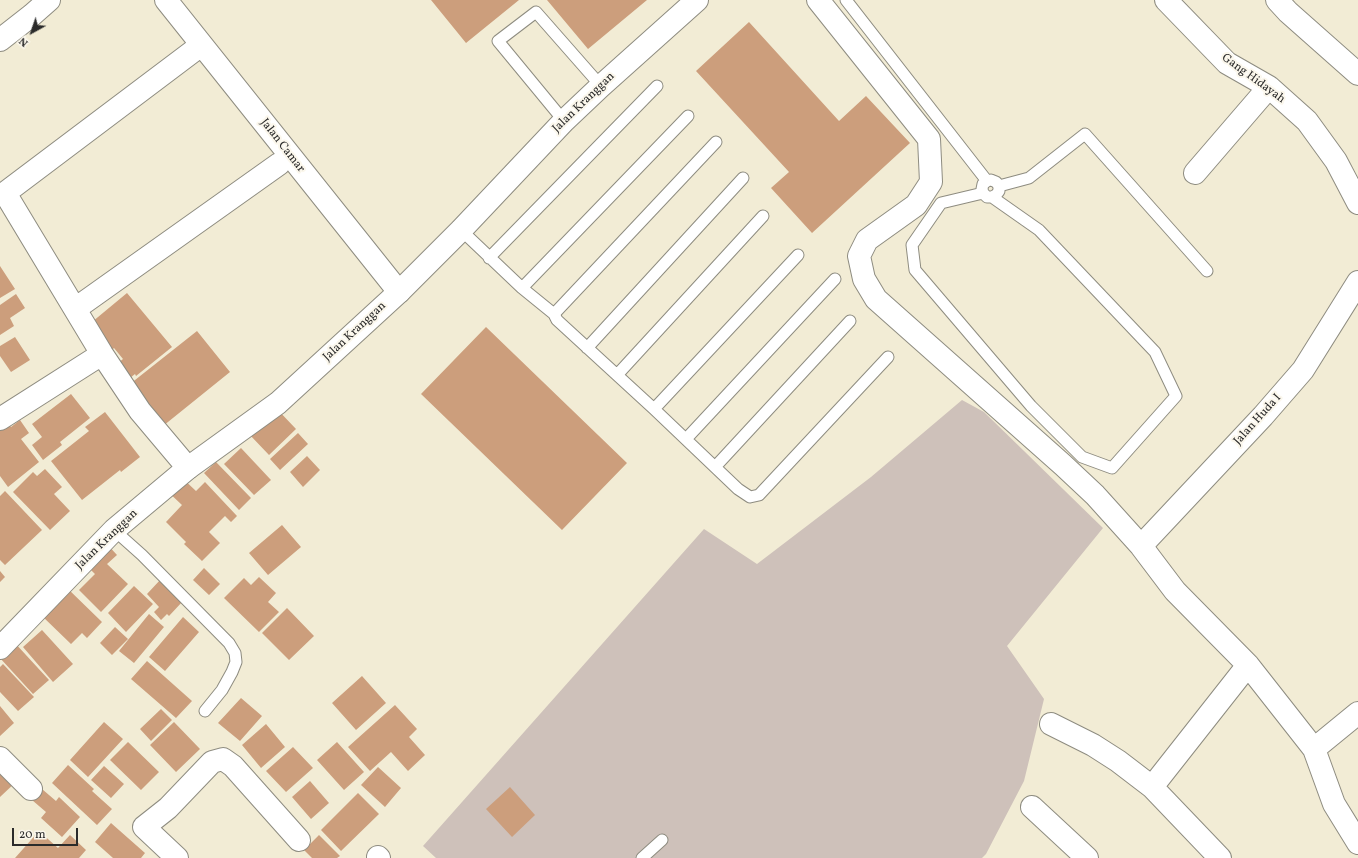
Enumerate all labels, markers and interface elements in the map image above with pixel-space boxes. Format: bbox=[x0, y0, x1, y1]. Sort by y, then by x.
north arrow bbox=[12, 12, 52, 52]
text: N bbox=[16, 33, 32, 50]
street label: Gang Hidayah bbox=[1218, 51, 1288, 107]
street label: Jalan Kranggan bbox=[550, 70, 618, 136]
street label: Jalan Camar bbox=[256, 116, 308, 176]
street label: Jalan Kranggan bbox=[321, 299, 389, 365]
street label: Jalan Huda I bbox=[1231, 391, 1285, 449]
street label: Jalan Kranggan bbox=[73, 507, 141, 573]
scale bar bbox=[14, 820, 80, 846]
text: 20 m bbox=[19, 827, 46, 843]

